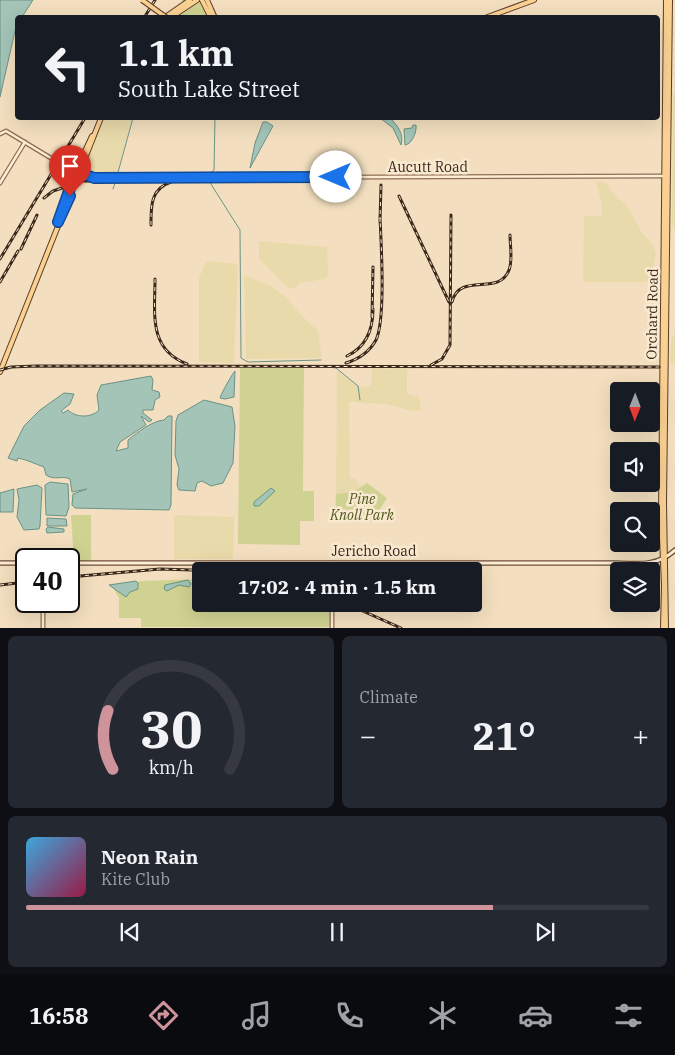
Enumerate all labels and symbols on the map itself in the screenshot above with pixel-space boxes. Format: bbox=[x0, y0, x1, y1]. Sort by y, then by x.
pin bbox=[49, 145, 91, 196]
position arrow bbox=[309, 150, 361, 202]
street label: Aucutt Road bbox=[388, 158, 469, 176]
street label: Orchard Road bbox=[642, 268, 662, 360]
north arrow bbox=[610, 382, 660, 432]
park label: Pine Knoll Park bbox=[329, 490, 395, 524]
street label: Jericho Road bbox=[332, 542, 417, 560]
speed limit sign: 40 bbox=[15, 548, 80, 613]

